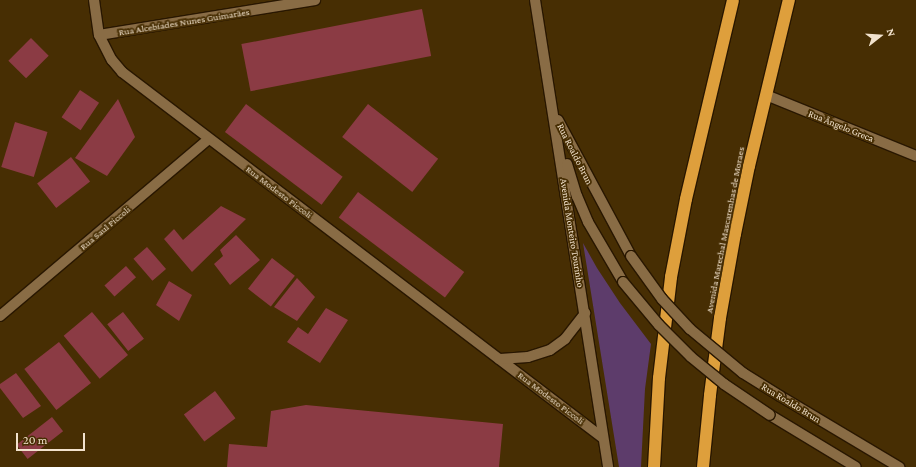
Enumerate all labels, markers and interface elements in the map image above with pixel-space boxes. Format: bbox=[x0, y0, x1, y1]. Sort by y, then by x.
street label: Rua Alcebíades Nunes Guimarães bbox=[118, 6, 250, 38]
north arrow bbox=[860, 16, 900, 56]
text: N bbox=[885, 27, 898, 38]
street label: Rua Ângelo Greca bbox=[806, 107, 876, 145]
street label: Rua Roaldo Brun bbox=[555, 122, 595, 186]
street label: Avenida Marechal Mascarenhas de Moraes bbox=[703, 146, 747, 314]
street label: Rua Modesto Piccoli bbox=[243, 163, 315, 221]
street label: Avenida Monteiro Tourinho bbox=[557, 178, 587, 288]
street label: Rua Saul Piccoli bbox=[77, 203, 133, 253]
street label: Rua Modesto Piccoli bbox=[515, 369, 587, 427]
street label: Rua Roaldo Brun bbox=[759, 381, 823, 425]
scale bar bbox=[18, 425, 87, 451]
text: 20 m bbox=[23, 433, 47, 447]

